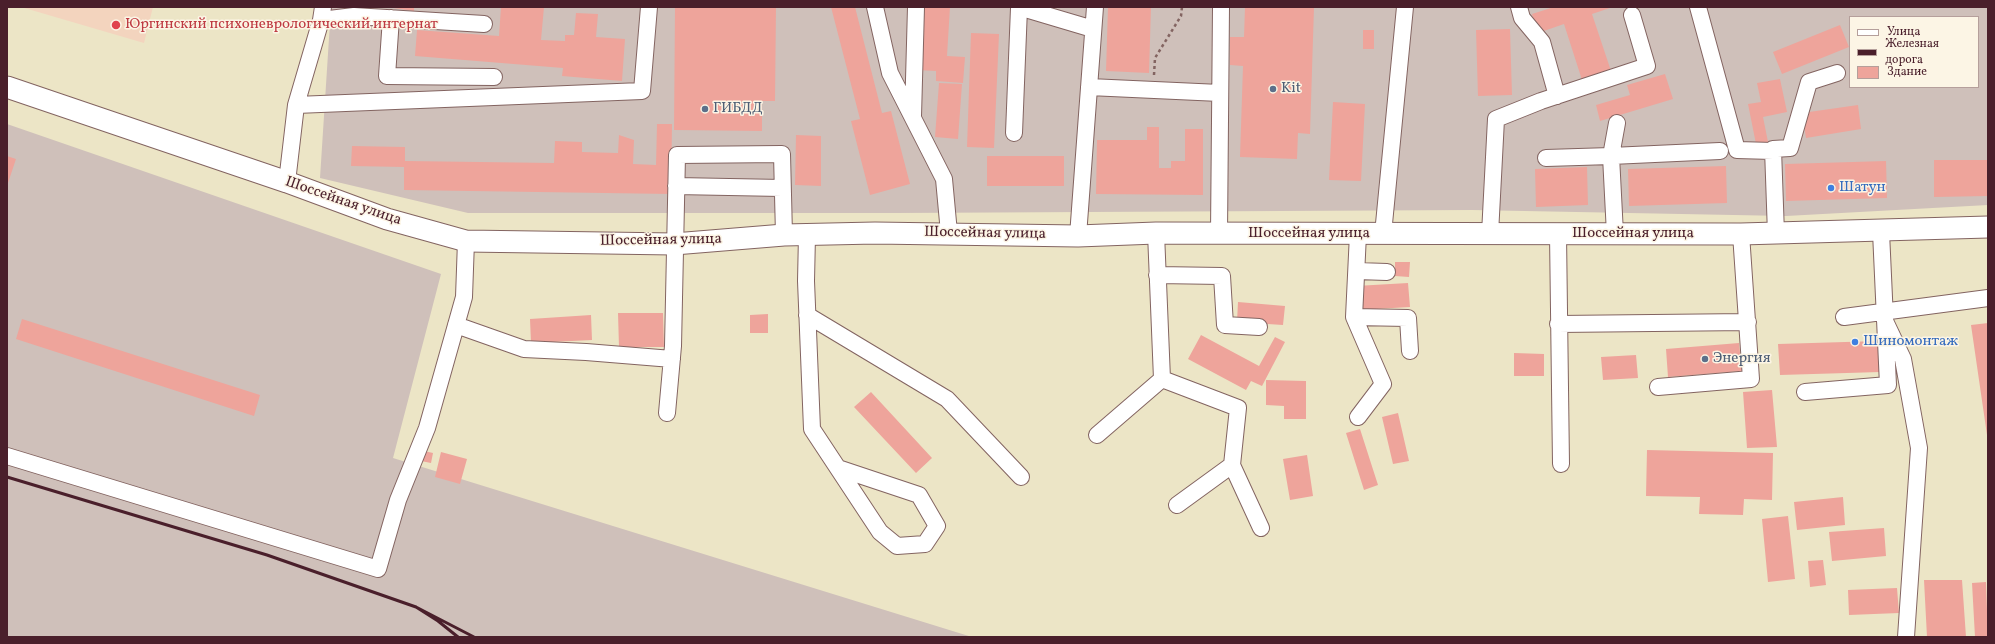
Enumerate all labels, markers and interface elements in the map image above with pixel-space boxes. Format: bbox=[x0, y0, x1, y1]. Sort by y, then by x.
place label: Юргинский психоневрологический интернат bbox=[125, 16, 438, 34]
legend bbox=[1849, 16, 1979, 88]
marker: Юргинский психоневрологический интернат bbox=[110, 19, 122, 31]
text: Улица bbox=[1887, 24, 1920, 40]
text: Железная дорога bbox=[1885, 36, 1939, 68]
text: Здание bbox=[1887, 64, 1927, 80]
place label: Kit bbox=[1281, 80, 1301, 98]
marker: Kit bbox=[1268, 84, 1278, 94]
place label: ГИБДД bbox=[713, 100, 763, 118]
marker: ГИБДД bbox=[700, 104, 710, 114]
street label: Шоссейная улица bbox=[282, 174, 404, 230]
place label: Шатун bbox=[1839, 179, 1886, 197]
marker: Шатун bbox=[1826, 183, 1836, 193]
street label: Шоссейная улица bbox=[924, 224, 1046, 244]
street label: Шоссейная улица bbox=[1248, 225, 1370, 243]
street label: Шоссейная улица bbox=[1572, 225, 1694, 243]
street label: Шоссейная улица bbox=[600, 231, 722, 251]
place label: Шиномонтаж bbox=[1863, 333, 1958, 351]
marker: Шиномонтаж bbox=[1850, 337, 1860, 347]
place label: Энергия bbox=[1713, 350, 1771, 368]
marker: Энергия bbox=[1700, 354, 1710, 364]

